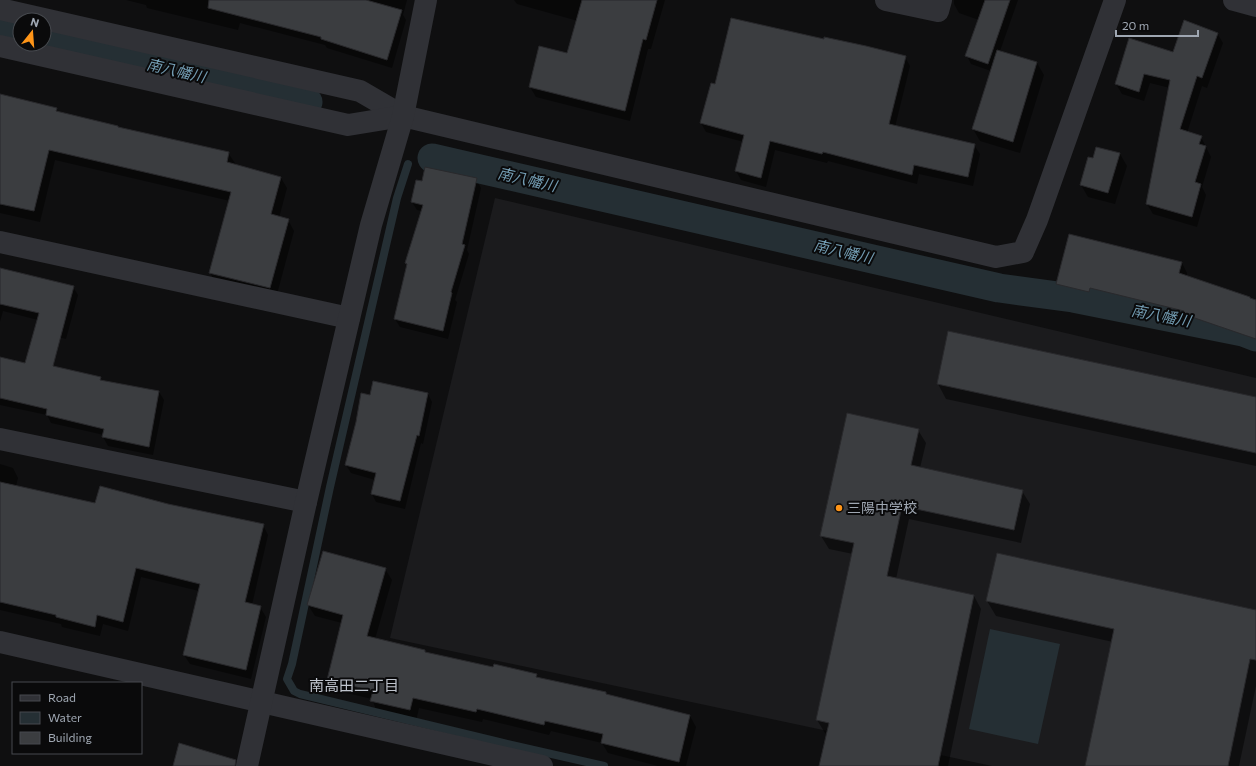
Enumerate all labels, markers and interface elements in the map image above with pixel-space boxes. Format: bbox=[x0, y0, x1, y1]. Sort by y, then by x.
north arrow bbox=[12, 12, 52, 52]
scale bar bbox=[1116, 12, 1198, 38]
text: N bbox=[29, 15, 41, 29]
text: 20 m bbox=[1122, 18, 1149, 32]
water label: 南八幡川 bbox=[145, 55, 209, 86]
water label: 南八幡川 bbox=[496, 164, 560, 195]
water label: 南八幡川 bbox=[812, 236, 876, 267]
water label: 南八幡川 bbox=[1130, 300, 1194, 330]
place label: 三陽中学校 bbox=[847, 499, 917, 516]
marker: 三陽中学校 bbox=[834, 503, 844, 513]
district label: 南高田二丁目 bbox=[309, 676, 399, 694]
legend bbox=[12, 682, 142, 754]
text: Road bbox=[48, 690, 76, 704]
text: Water bbox=[48, 710, 82, 724]
text: Building bbox=[48, 730, 92, 744]

